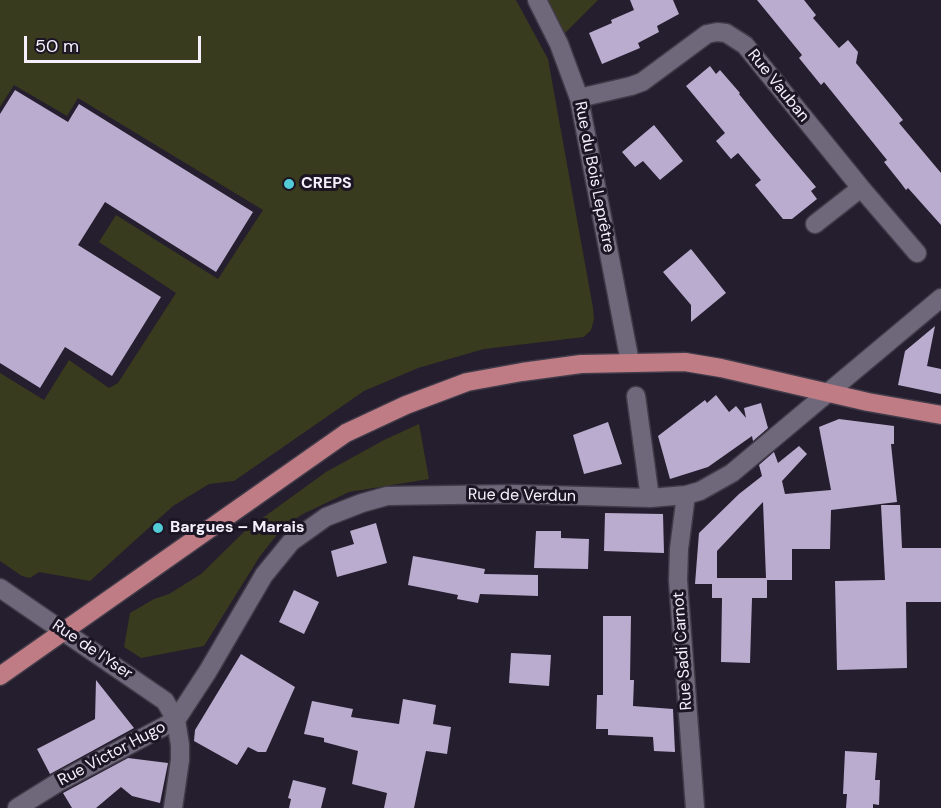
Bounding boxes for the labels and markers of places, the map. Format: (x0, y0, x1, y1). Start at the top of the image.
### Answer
place label: CREPS (301, 174, 352, 194)
marker: CREPS (282, 177, 296, 191)
place label: Bargues – Marais (170, 518, 304, 538)
marker: Bargues – Marais (151, 521, 165, 535)

